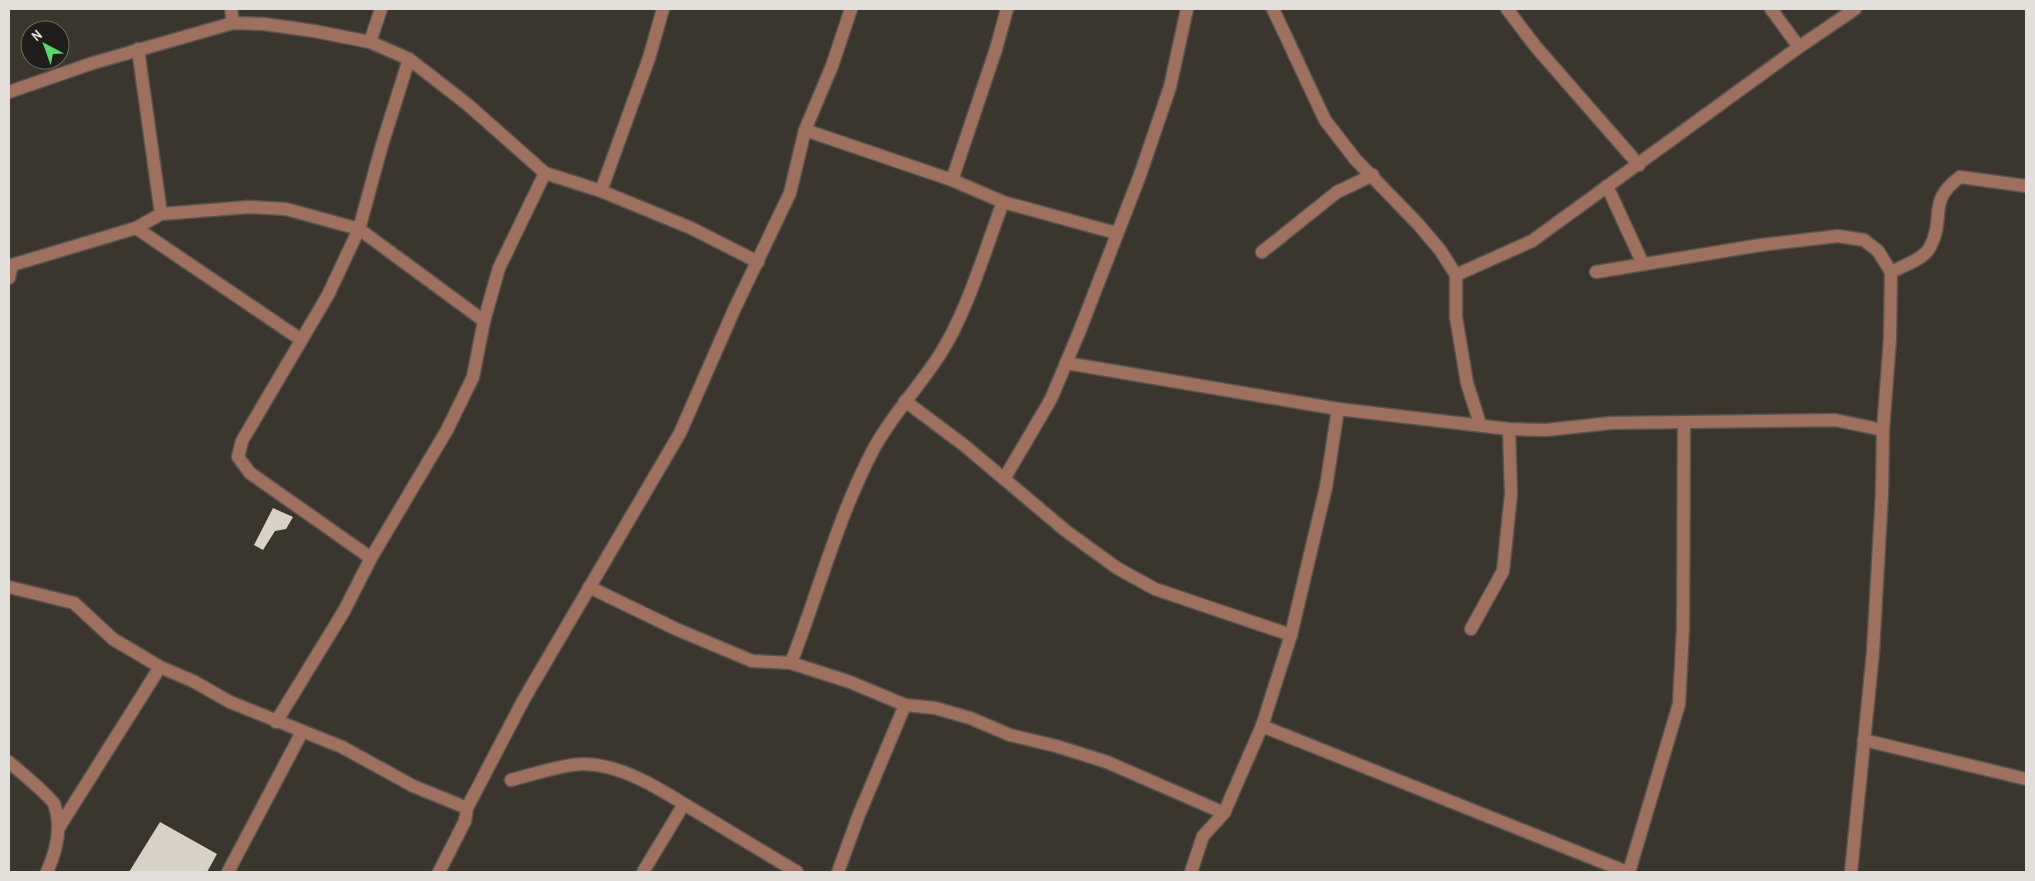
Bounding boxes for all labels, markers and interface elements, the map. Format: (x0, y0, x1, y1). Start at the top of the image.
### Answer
north arrow (20, 20, 70, 70)
text: N (27, 26, 46, 45)

